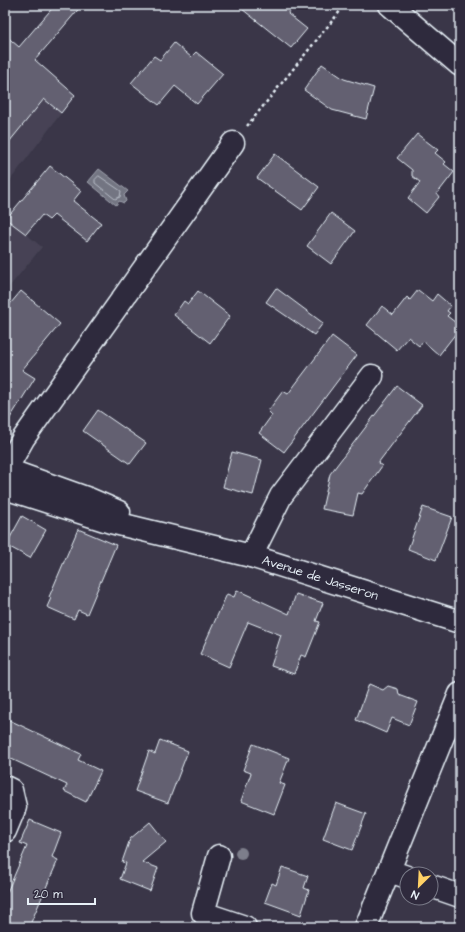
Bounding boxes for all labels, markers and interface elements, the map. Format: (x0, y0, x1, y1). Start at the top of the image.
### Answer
street label: Avenue de Jasseron (260, 551, 381, 605)
north arrow (399, 866, 439, 906)
scale bar (28, 880, 95, 906)
text: 20 m (34, 886, 63, 903)
text: N (409, 886, 421, 903)

